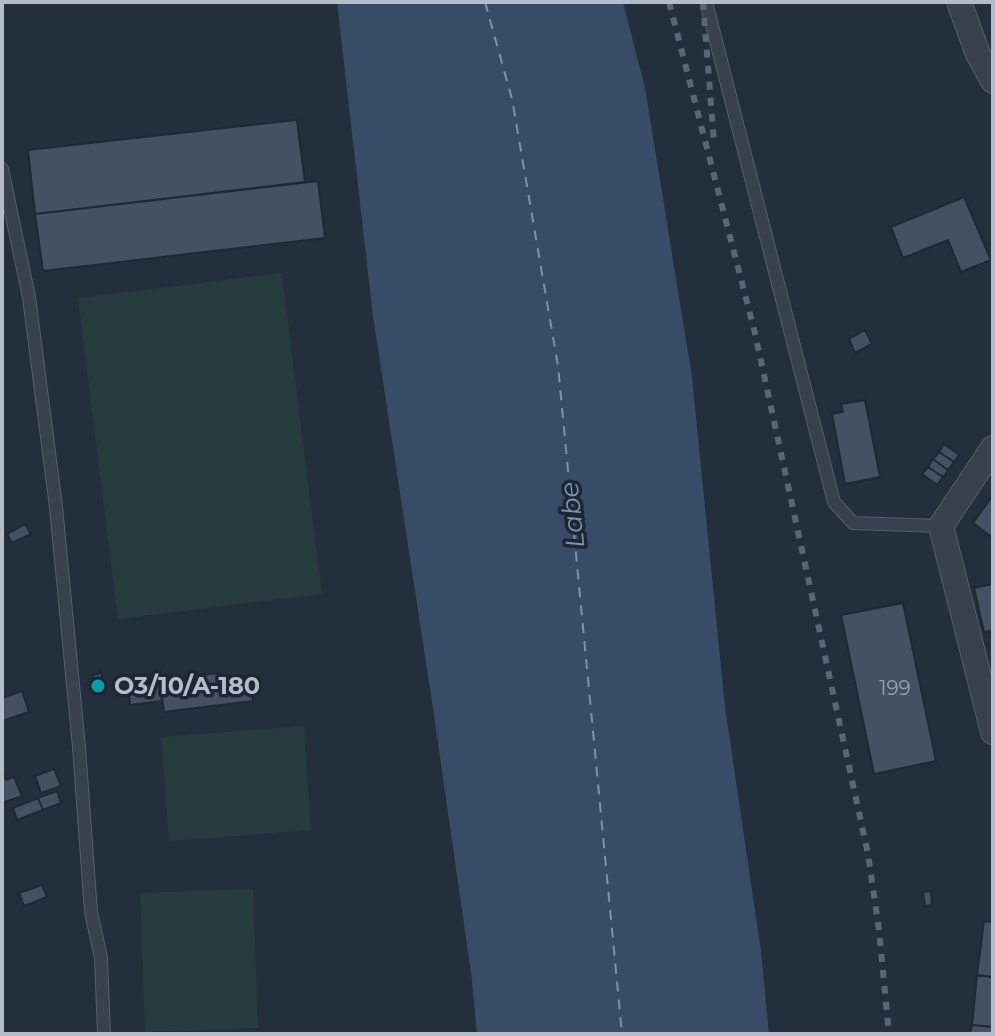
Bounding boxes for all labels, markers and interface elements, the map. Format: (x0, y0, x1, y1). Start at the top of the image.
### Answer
water label: Labe (553, 480, 591, 550)
place label: O3/10/A-180 (114, 671, 260, 700)
house number: 199 (879, 676, 911, 700)
marker: O3/10/A-180 (89, 677, 107, 695)

